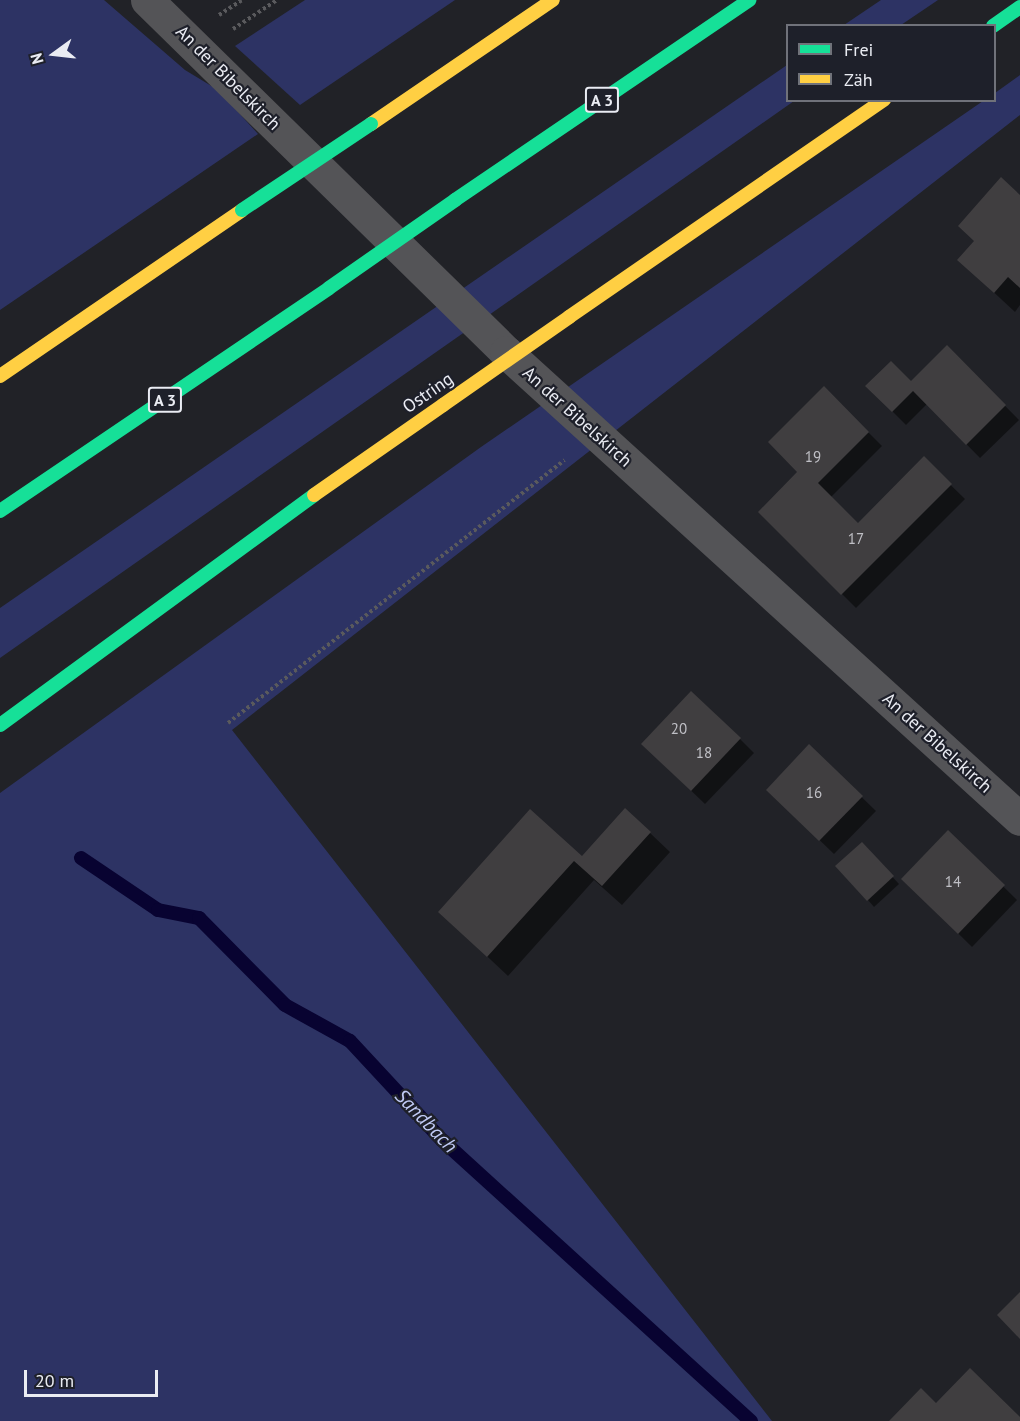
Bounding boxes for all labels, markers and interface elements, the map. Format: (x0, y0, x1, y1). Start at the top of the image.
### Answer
street label: An der Bibelskirch (171, 21, 285, 135)
north arrow (24, 24, 84, 84)
legend (786, 24, 996, 102)
text: Frei (844, 38, 873, 61)
text: N (26, 51, 48, 66)
text: Zäh (844, 68, 873, 91)
road number: A 3 (584, 87, 620, 113)
street label: An der Bibelskirch (518, 362, 636, 472)
street label: Ostring (399, 368, 457, 418)
road number: A 3 (147, 387, 183, 413)
house number: 19 (805, 448, 821, 466)
house number: 17 (848, 530, 864, 548)
street label: An der Bibelskirch (878, 688, 996, 798)
house number: 20 (671, 720, 687, 738)
house number: 18 (696, 744, 712, 762)
house number: 16 (806, 784, 822, 802)
house number: 14 (945, 873, 961, 891)
water label: Sandbach (390, 1084, 462, 1158)
scale bar (27, 1358, 160, 1396)
text: 20 m (35, 1369, 74, 1392)

